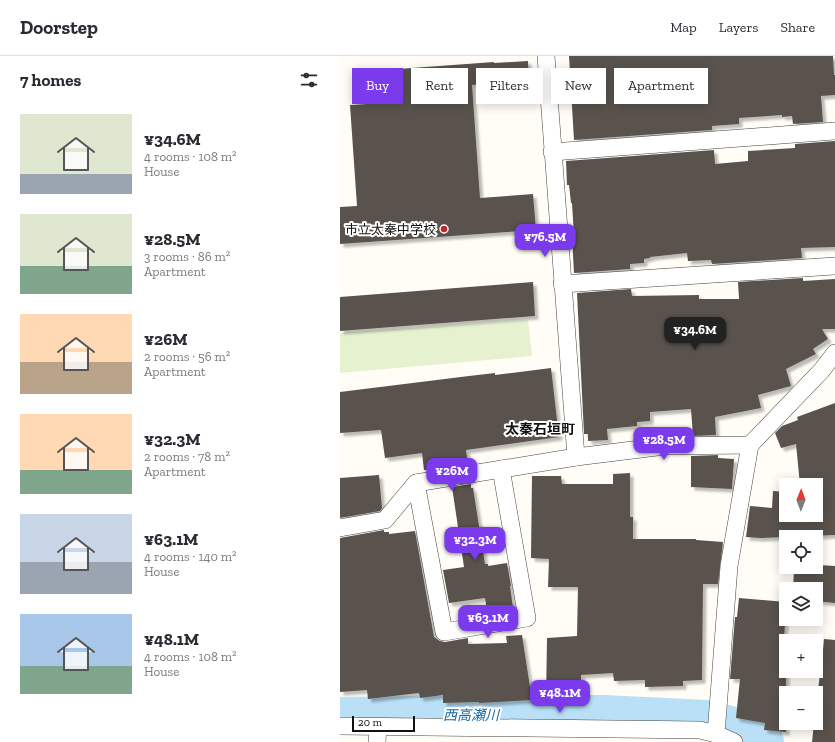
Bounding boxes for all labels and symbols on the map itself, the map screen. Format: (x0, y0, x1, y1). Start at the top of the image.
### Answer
place label: 市立太秦中学校 (345, 222, 436, 237)
marker: 市立太秦中学校 (439, 224, 449, 234)
pin: ¥76.5M (512, 224, 578, 258)
pin: ¥34.6M (662, 317, 728, 351)
district label: 太秦石垣町 (505, 421, 575, 438)
pin: ¥28.5M (631, 427, 697, 461)
pin: ¥26M (428, 458, 476, 492)
north arrow (779, 478, 823, 522)
pin: ¥32.3M (442, 527, 508, 561)
pin: ¥63.1M (455, 605, 521, 639)
pin: ¥48.1M (527, 680, 593, 714)
water label: 西高瀬川 (443, 707, 501, 724)
scale bar (352, 714, 415, 733)

